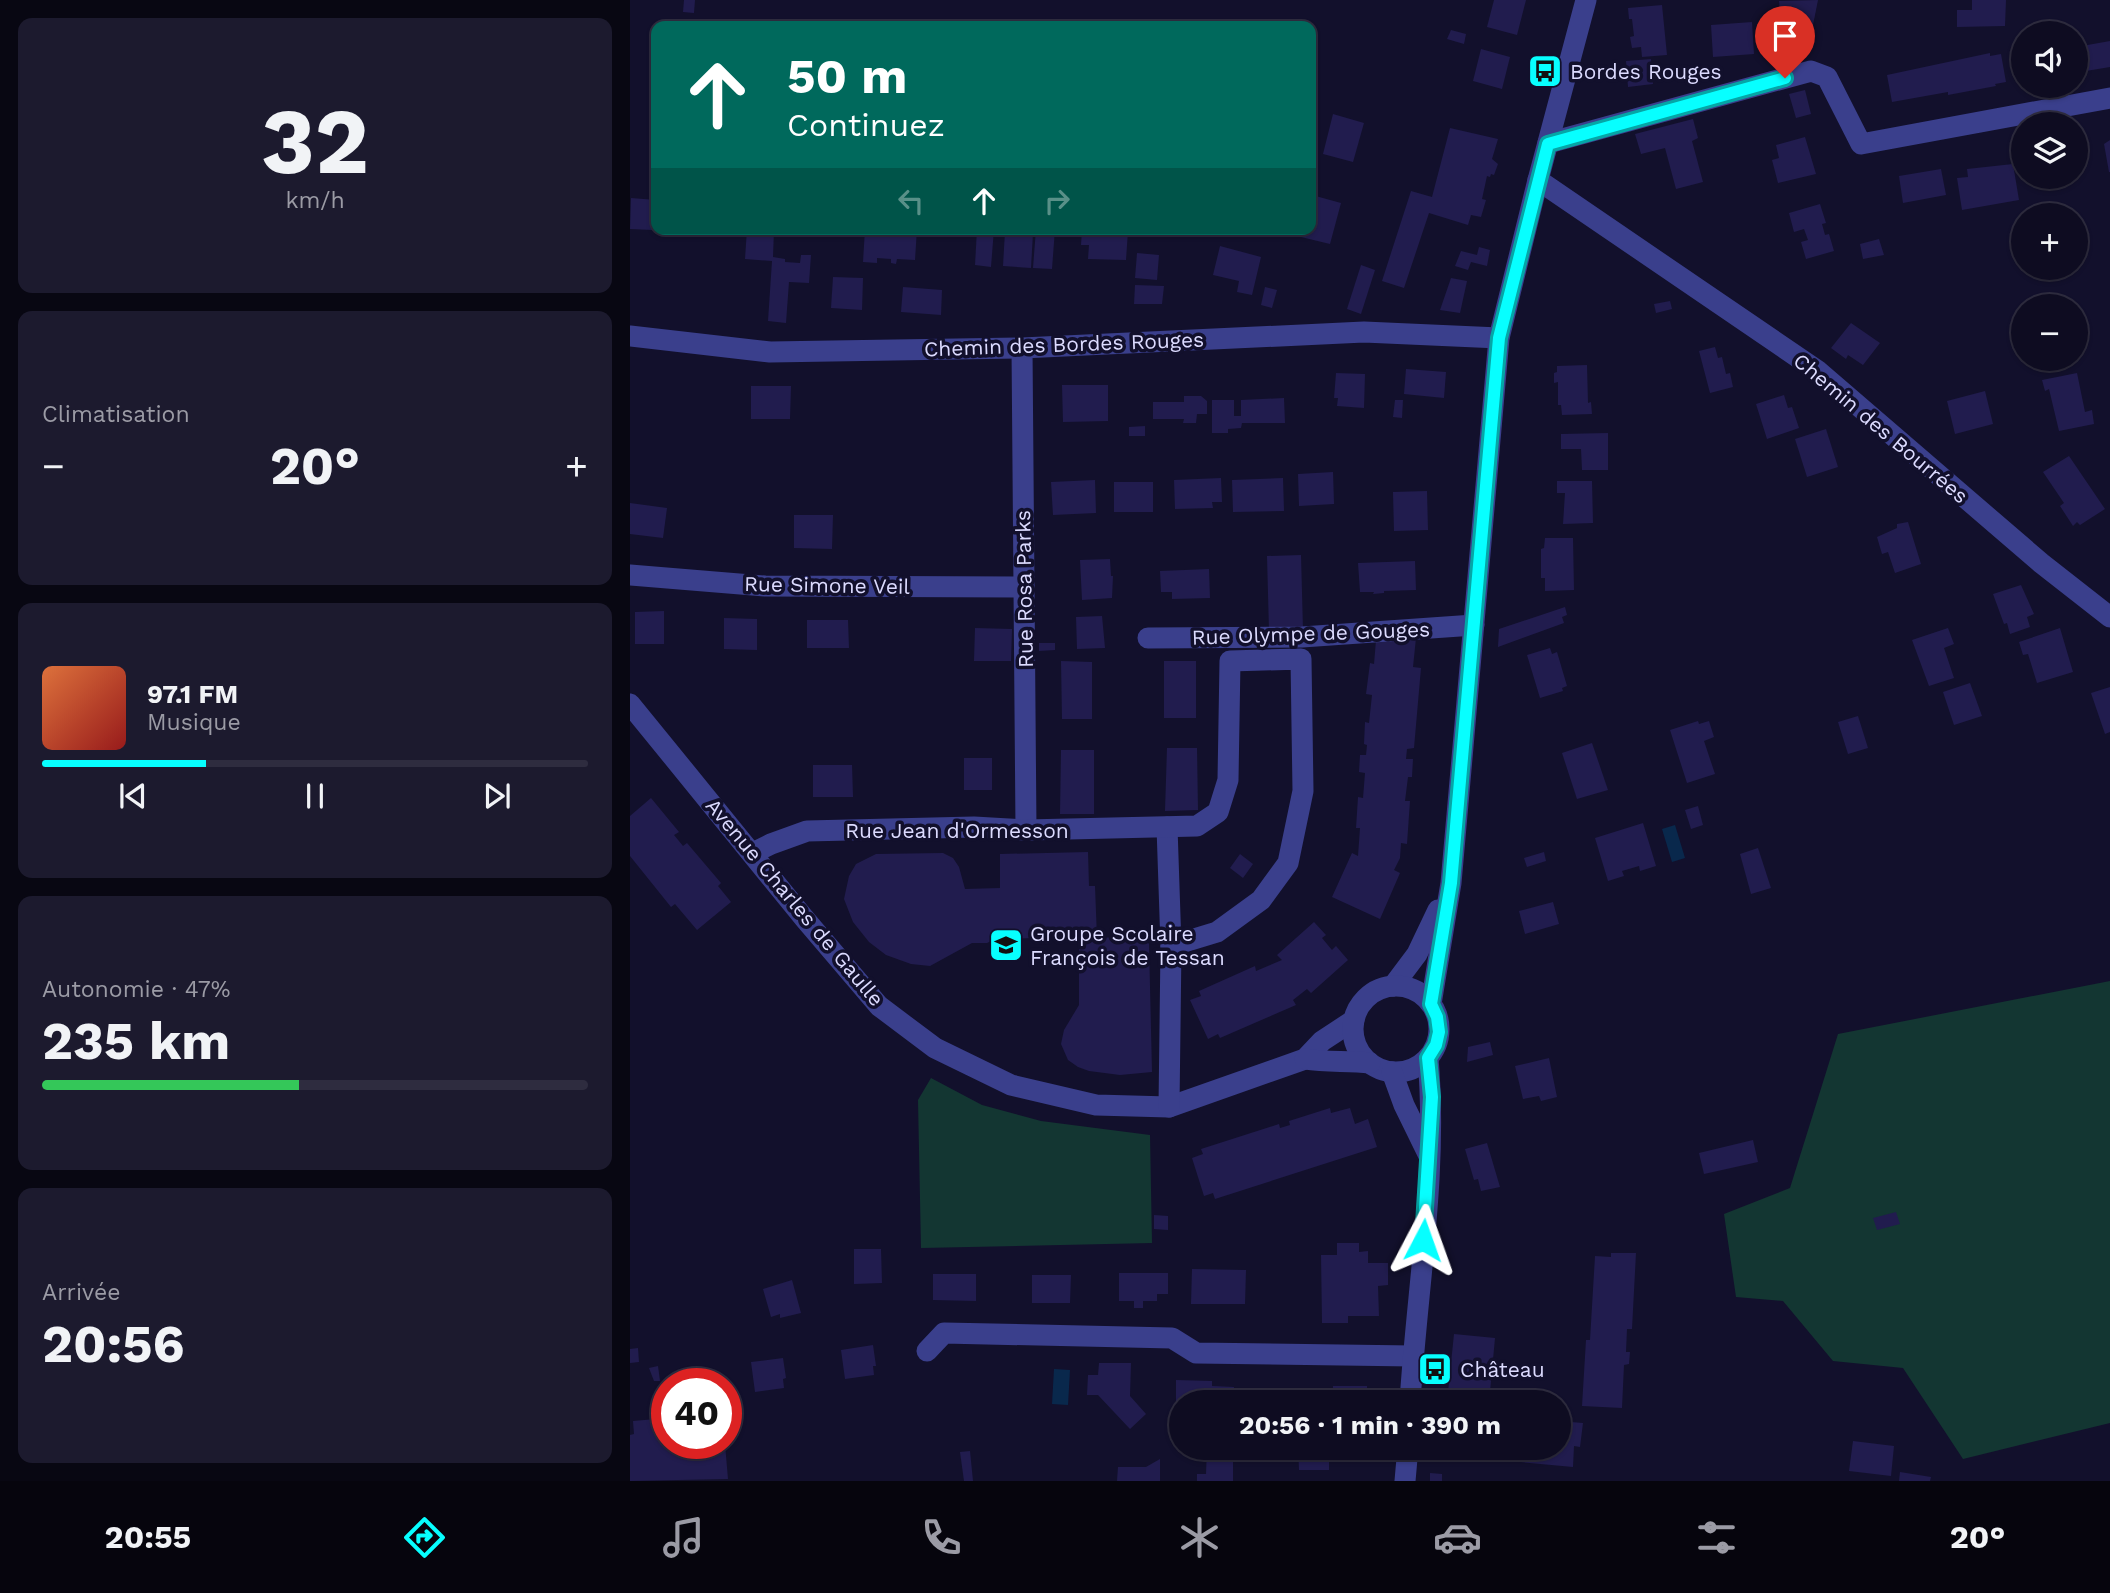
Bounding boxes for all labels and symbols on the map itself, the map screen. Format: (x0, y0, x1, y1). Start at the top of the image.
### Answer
pin (1755, 6, 1815, 78)
bus stop icon: Bordes Rouges (1526, 52, 1564, 90)
place label: Bordes Rouges (1570, 59, 1722, 84)
street label: Chemin des Bordes Rouges (923, 327, 1205, 361)
street label: Chemin des Bourrées (1789, 348, 1973, 508)
street label: Rue Rosa Parks (1010, 510, 1038, 668)
street label: Rue Simone Veil (744, 571, 911, 599)
street label: Rue Olympe de Gouges (1191, 616, 1431, 650)
street label: Avenue Charles de Gaulle (701, 793, 889, 1011)
street label: Rue Jean d'Ormesson (845, 818, 1069, 843)
place label: Groupe Scolaire François de Tessan (1030, 921, 1225, 970)
school or university icon: Groupe Scolaire François de Tessan (987, 926, 1025, 964)
position arrow (1386, 1203, 1460, 1277)
bus stop icon: Château (1416, 1350, 1454, 1388)
place label: Château (1460, 1357, 1545, 1382)
speed limit sign: 40 (651, 1368, 742, 1459)

